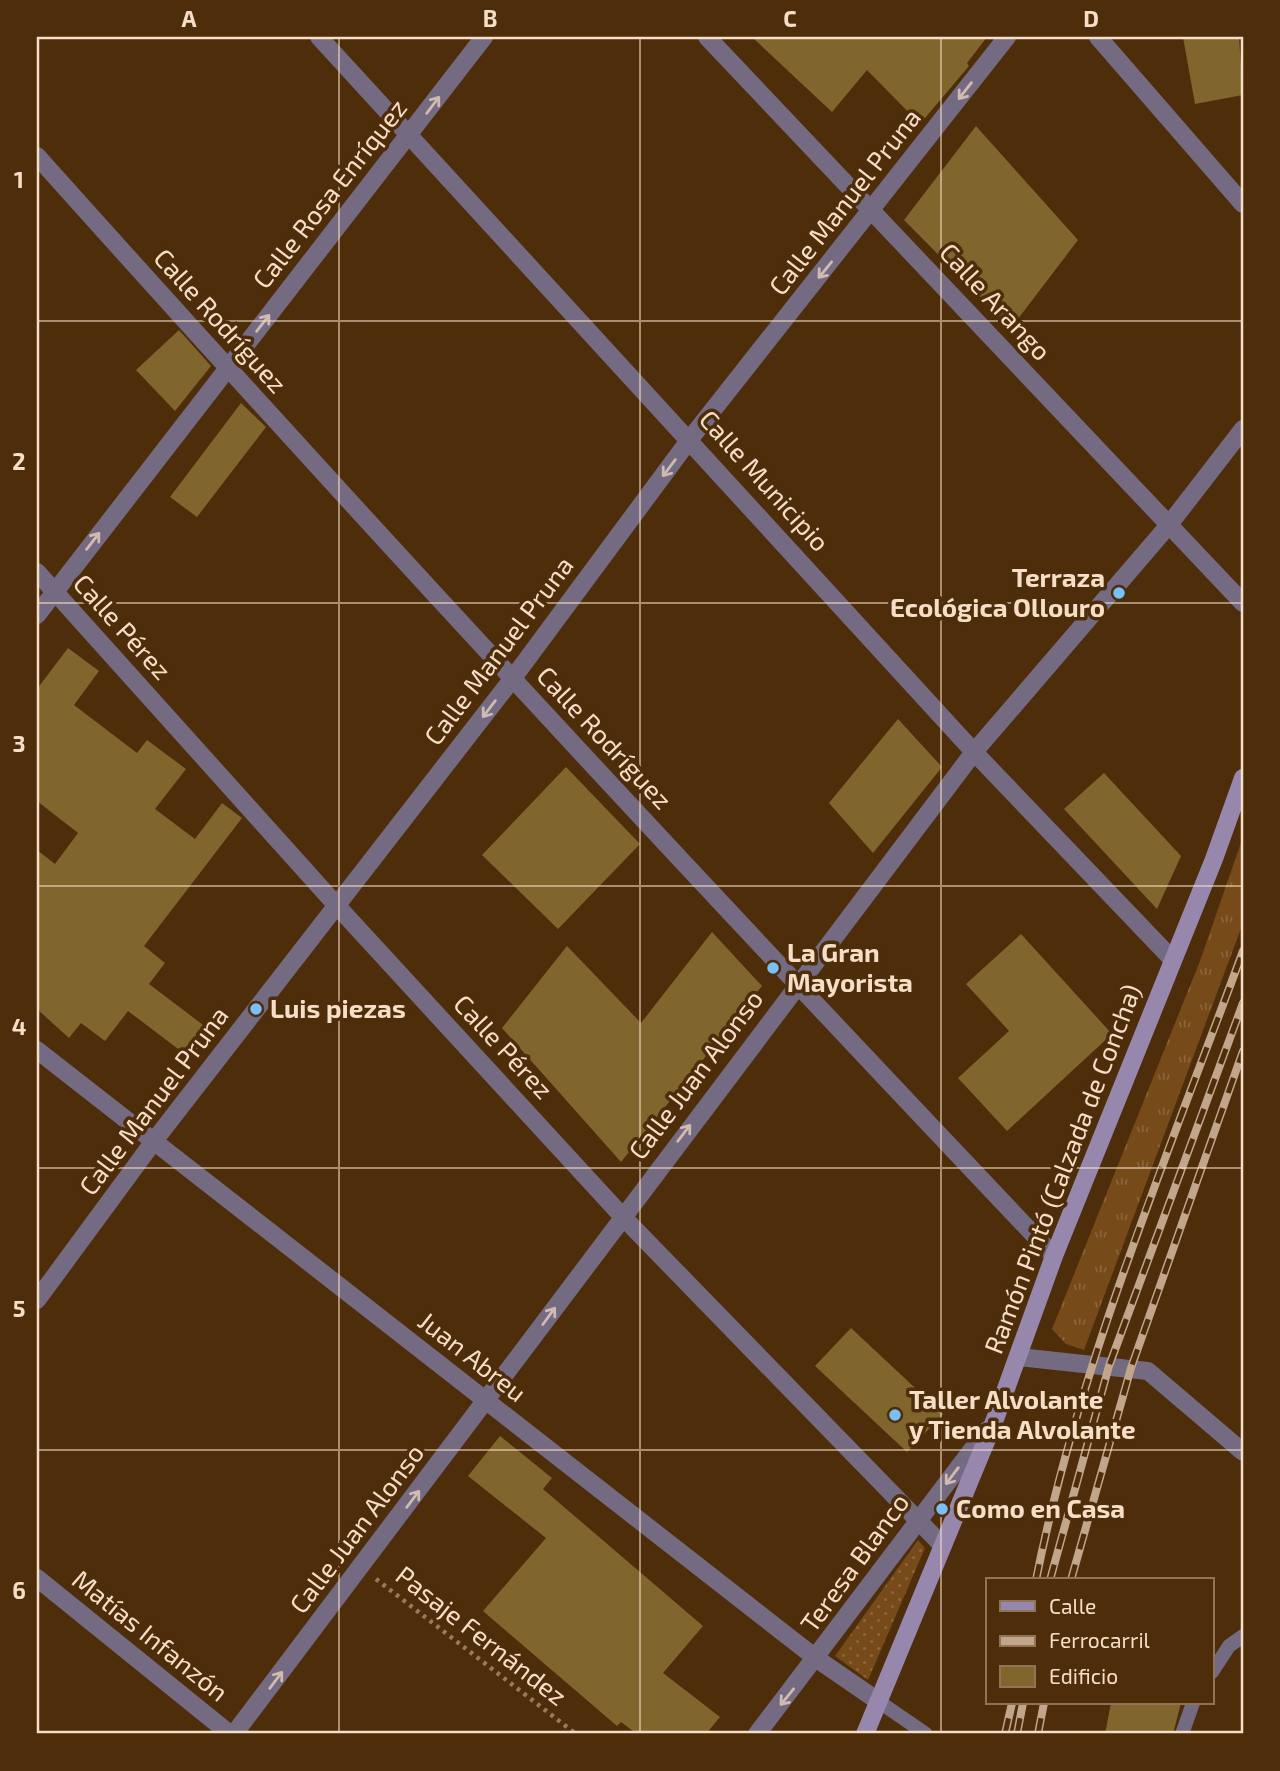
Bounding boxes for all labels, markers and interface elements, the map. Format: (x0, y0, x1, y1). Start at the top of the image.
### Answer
text: A (181, 4, 197, 32)
text: B (483, 4, 497, 32)
text: C (783, 4, 797, 32)
text: D (1083, 4, 1099, 32)
one-way arrow (958, 81, 972, 100)
street label: Calle Rosa Enríquez (245, 92, 412, 294)
one-way arrow (425, 96, 440, 115)
street label: Calle Manuel Pruna (761, 102, 926, 300)
text: 1 (14, 165, 24, 193)
street label: Calle Arango (934, 236, 1058, 366)
street label: Calle Rodríguez (148, 241, 294, 398)
one-way arrow (818, 261, 833, 279)
one-way arrow (255, 314, 270, 332)
street label: Calle Municipio (694, 403, 836, 557)
text: 2 (12, 447, 26, 475)
one-way arrow (662, 458, 676, 477)
one-way arrow (86, 533, 101, 551)
street label: Calle Manuel Pruna (417, 550, 579, 751)
place label: Terraza Ecológica Ollouro (890, 561, 1105, 622)
street label: Calle Pérez (68, 567, 178, 685)
marker: Terraza Ecológica Ollouro (1111, 585, 1127, 601)
street label: Calle Rodríguez (531, 659, 679, 815)
one-way arrow (482, 700, 497, 718)
text: 3 (12, 729, 26, 757)
place label: La Gran Mayorista (787, 936, 913, 998)
marker: La Gran Mayorista (765, 960, 781, 976)
street label: Ramón Pintó (Calzada de Concha) (977, 979, 1147, 1358)
street label: Calle Juan Alonso (621, 983, 768, 1165)
street label: Calle Pérez (448, 988, 560, 1104)
place label: Luis piezas (270, 992, 406, 1023)
street label: Calle Manuel Pruna (72, 1000, 234, 1201)
marker: Luis piezas (248, 1001, 264, 1017)
text: 4 (12, 1012, 26, 1040)
one-way arrow (677, 1125, 692, 1143)
text: 5 (13, 1294, 25, 1322)
street label: Juan Abreu (413, 1304, 533, 1407)
one-way arrow (542, 1307, 556, 1326)
place label: Taller Alvolante y Tienda Alvolante (909, 1383, 1136, 1445)
marker: Taller Alvolante y Tienda Alvolante (887, 1407, 903, 1423)
street label: Calle Juan Alonso (282, 1437, 429, 1619)
one-way arrow (945, 1466, 960, 1485)
street label: Teresa Blanco (793, 1487, 915, 1638)
one-way arrow (406, 1490, 421, 1508)
place label: Como en Casa (956, 1492, 1125, 1523)
marker: Como en Casa (934, 1501, 950, 1517)
street label: Pasaje Fernández (390, 1559, 573, 1711)
street label: Matías Infanzón (67, 1563, 235, 1707)
text: 6 (12, 1576, 26, 1604)
legend (986, 1578, 1214, 1704)
text: Calle (1049, 1593, 1096, 1618)
text: Ferrocarril (1049, 1627, 1151, 1652)
text: Edificio (1049, 1663, 1118, 1688)
one-way arrow (268, 1671, 283, 1690)
one-way arrow (779, 1688, 794, 1706)

